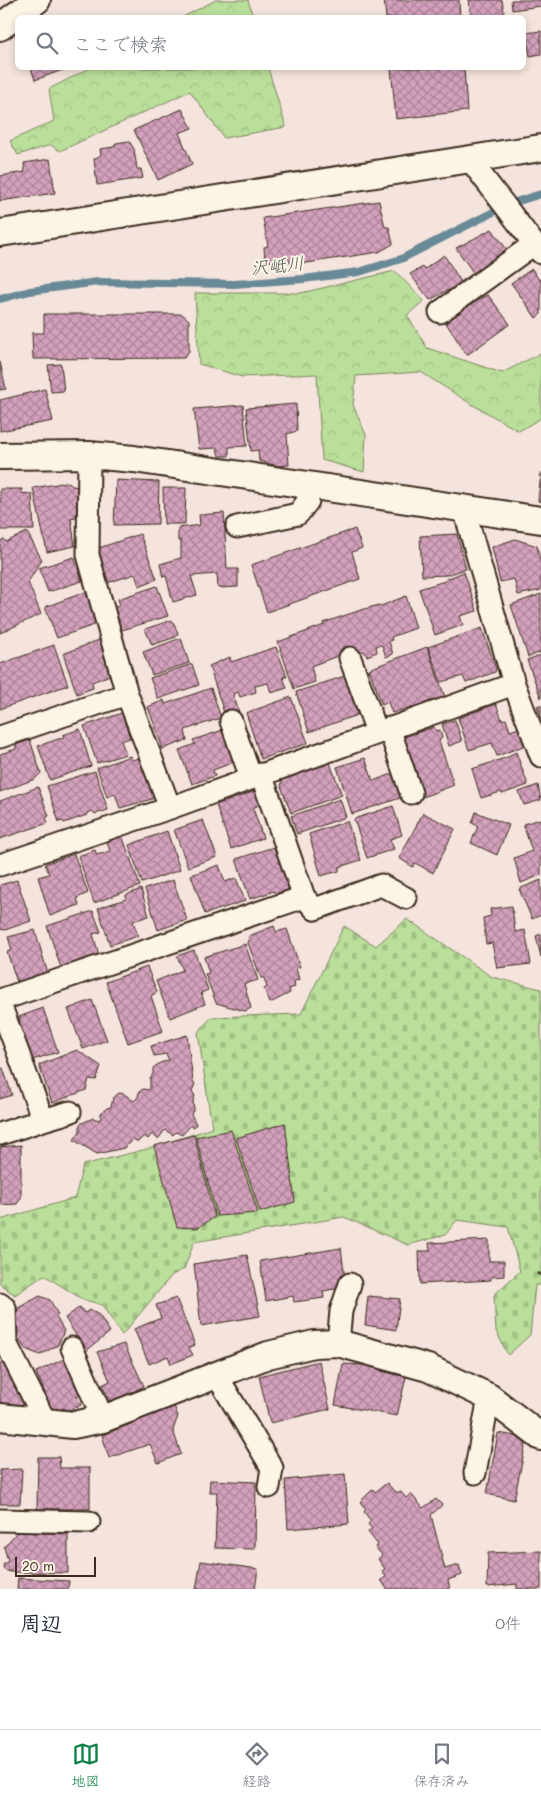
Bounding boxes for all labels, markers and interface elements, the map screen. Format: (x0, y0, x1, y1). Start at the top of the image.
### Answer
search box (15, 15, 526, 70)
icon: search (33, 29, 61, 57)
text: ここで検索 (73, 31, 168, 56)
water label: 沢岻川 (249, 250, 305, 280)
scale bar (15, 1554, 96, 1577)
text: 20 m (22, 1556, 54, 1575)
text: 周辺 (20, 1609, 62, 1636)
text: 0件 (495, 1612, 521, 1633)
tab: 地図 (72, 1740, 100, 1790)
tab: 経路 (243, 1740, 271, 1790)
tab: 保存済み (414, 1740, 470, 1790)

